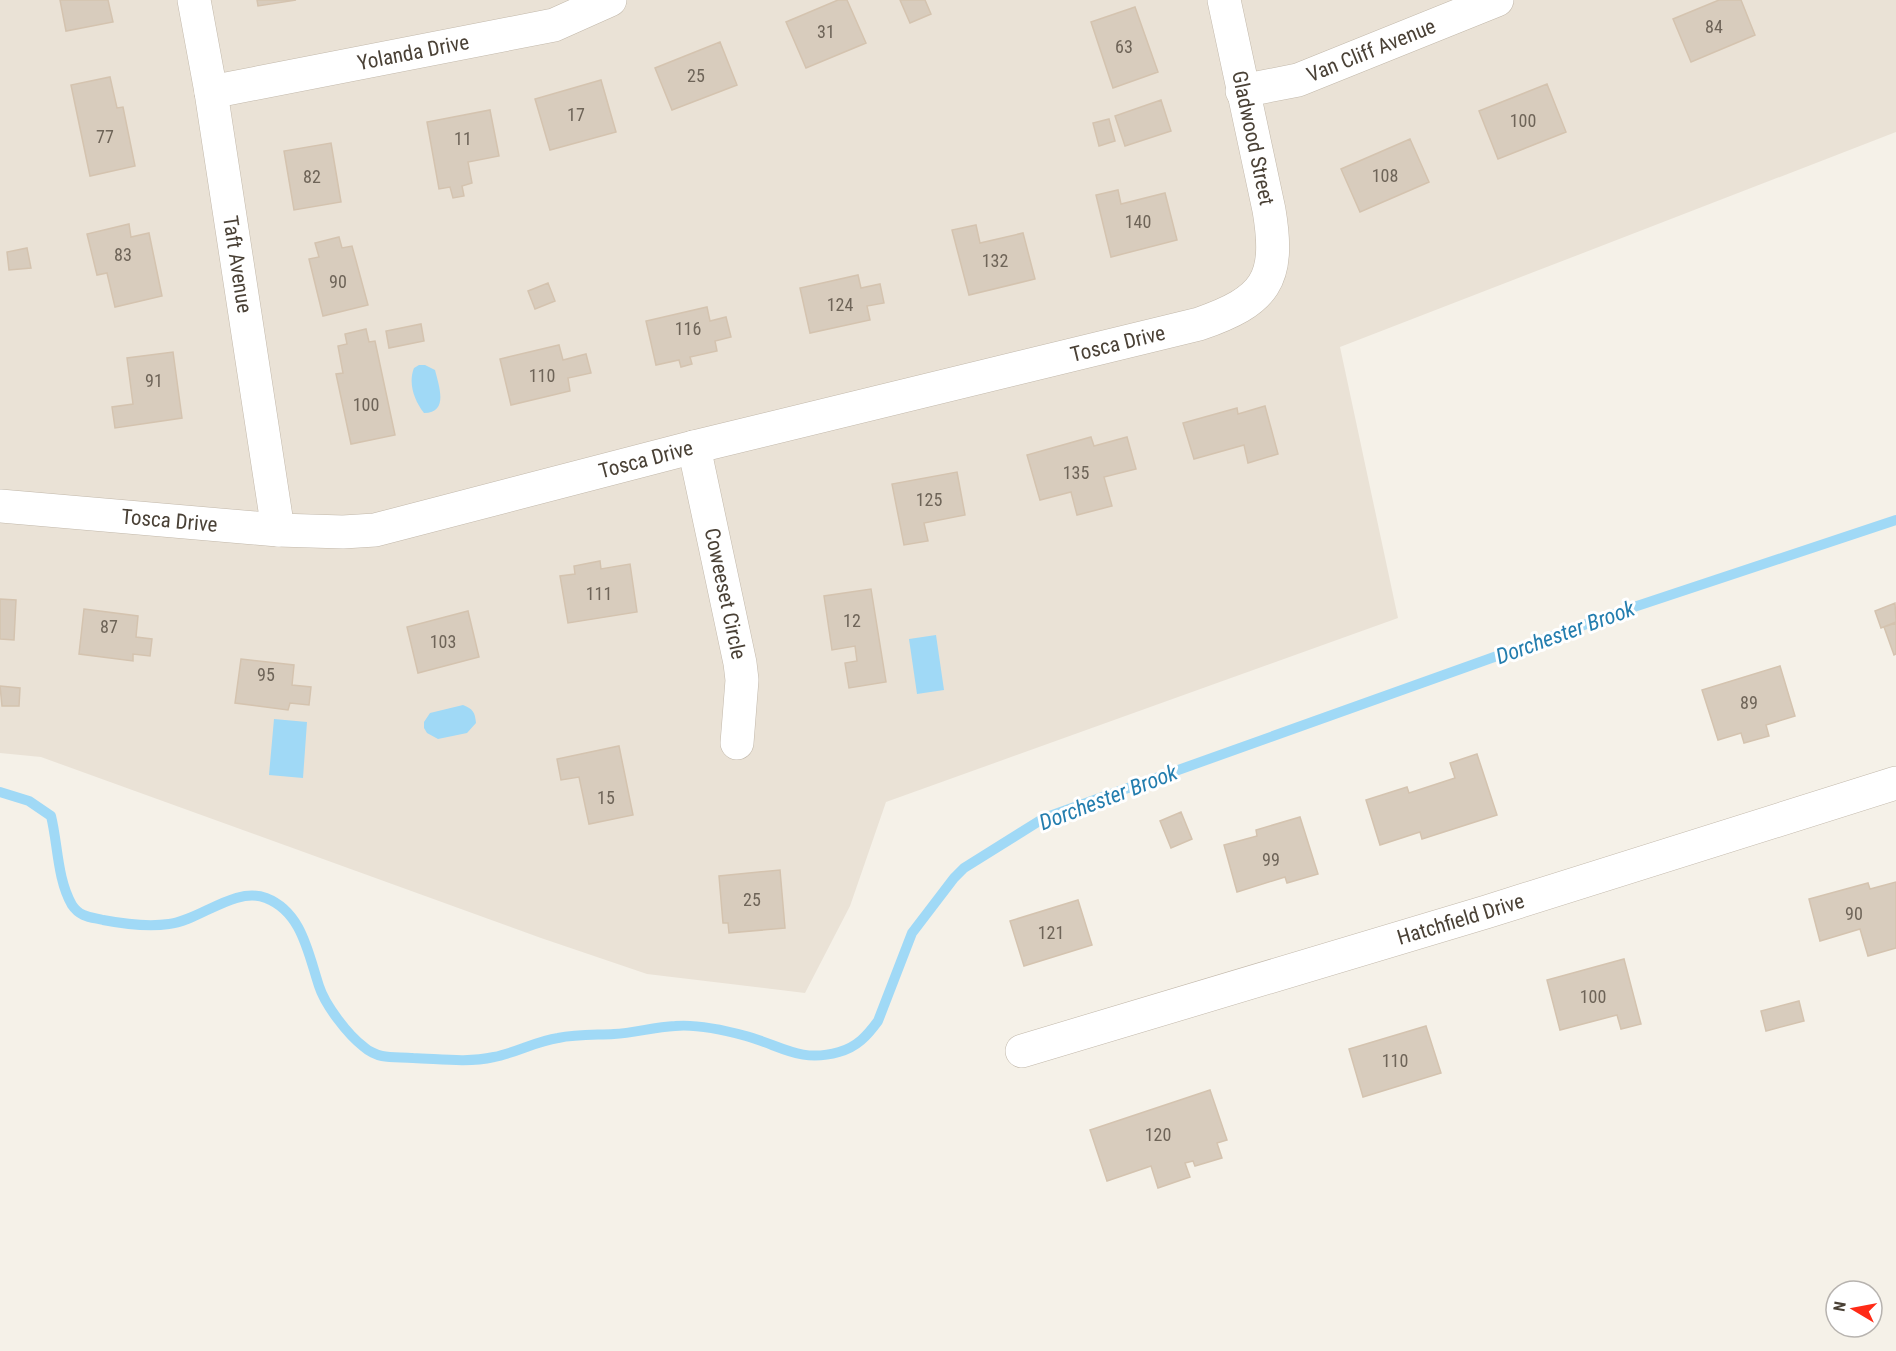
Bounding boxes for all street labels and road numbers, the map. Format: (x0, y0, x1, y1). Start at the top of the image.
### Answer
street label: Van Cliff Avenue (1303, 14, 1439, 87)
street label: Yolanda Drive (355, 30, 471, 75)
street label: Gladwood Street (1227, 69, 1279, 207)
street label: Taft Avenue (218, 214, 257, 315)
street label: Tosca Drive (1068, 321, 1168, 367)
street label: Tosca Drive (596, 436, 696, 483)
street label: Tosca Drive (120, 505, 219, 537)
street label: Coweeset Circle (700, 526, 751, 662)
street label: Hatchfield Drive (1394, 889, 1527, 950)

